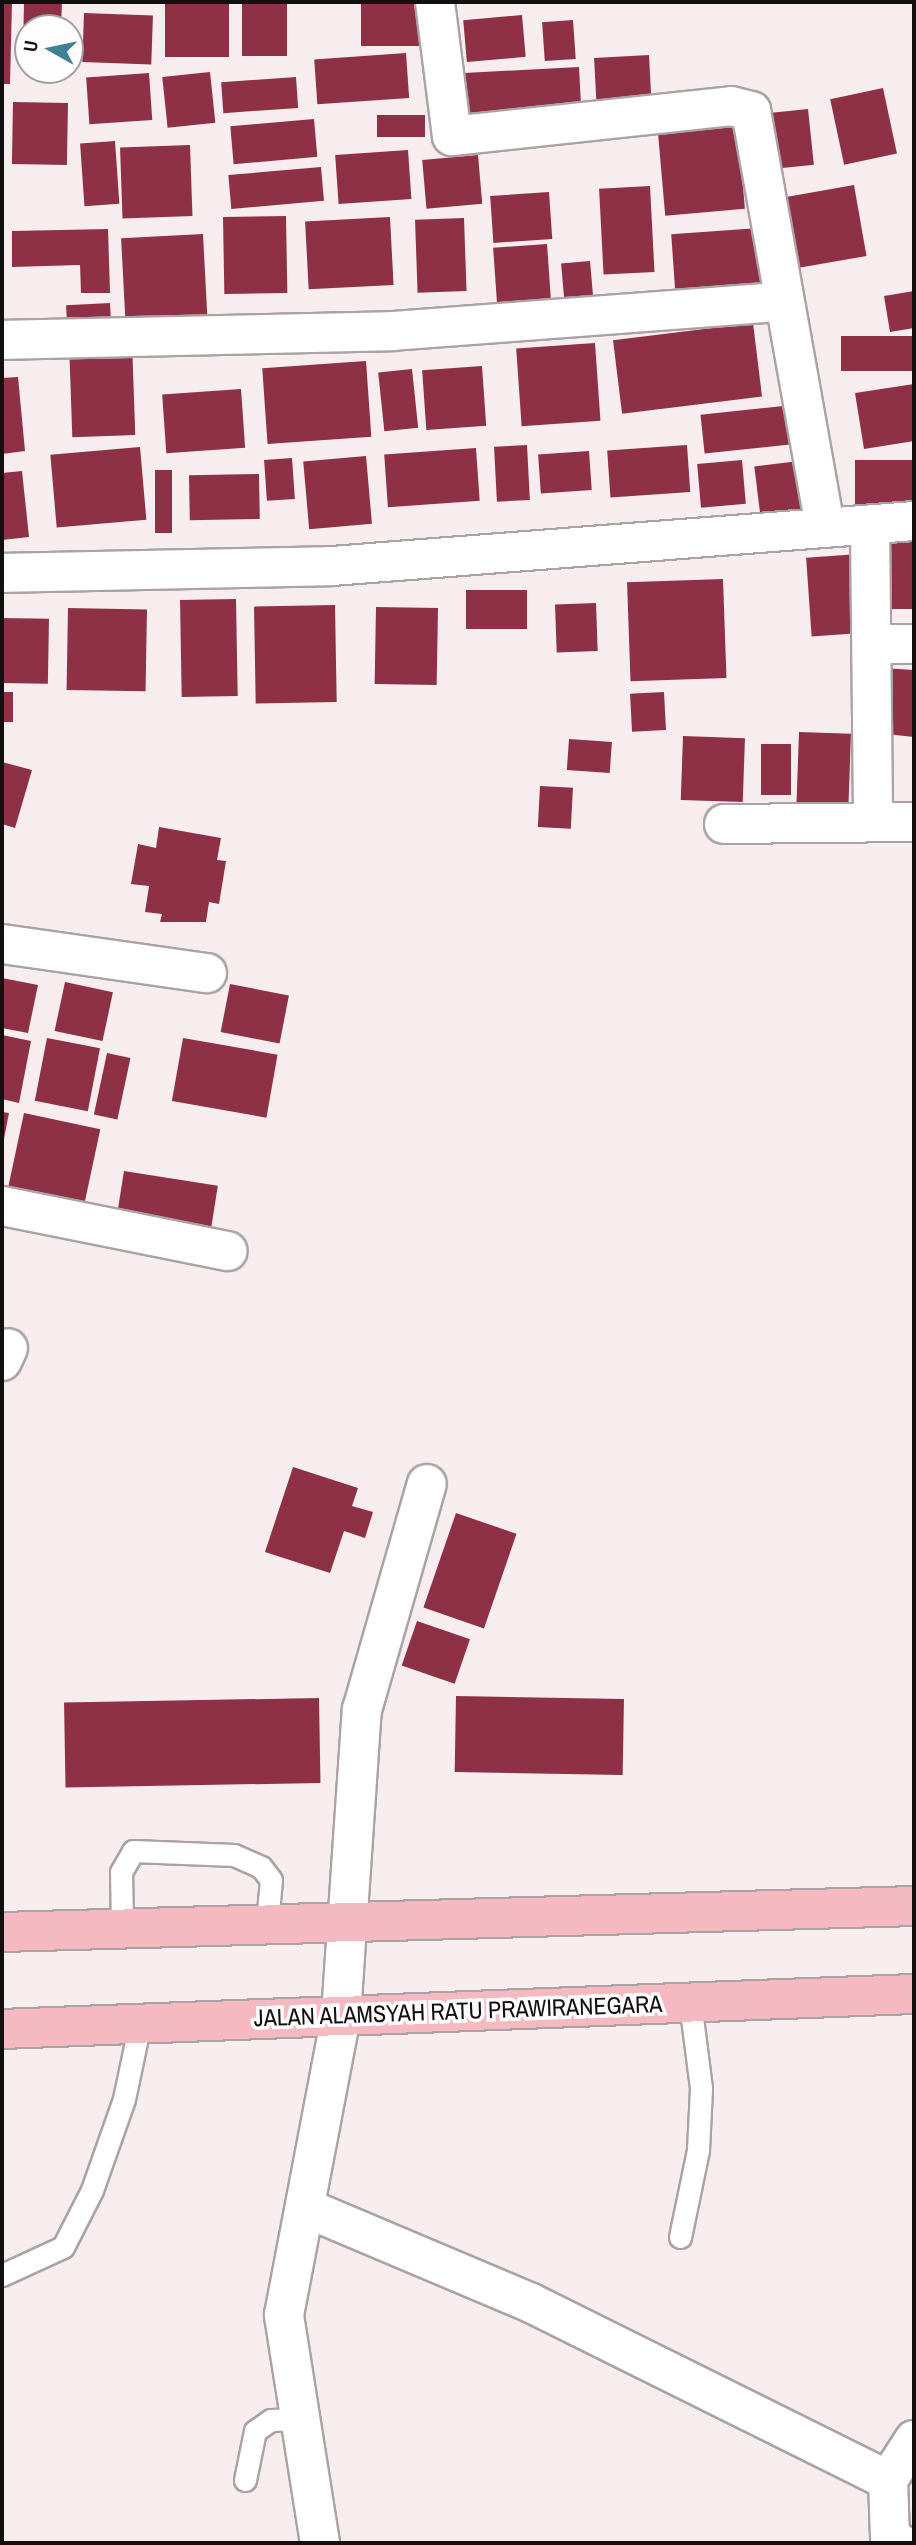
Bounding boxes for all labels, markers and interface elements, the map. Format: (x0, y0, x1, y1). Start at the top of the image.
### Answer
north arrow (14, 14, 84, 84)
text: U (17, 38, 44, 54)
street label: JALAN ALAMSYAH RATU PRAWIRANEGARA (253, 1989, 663, 2033)

